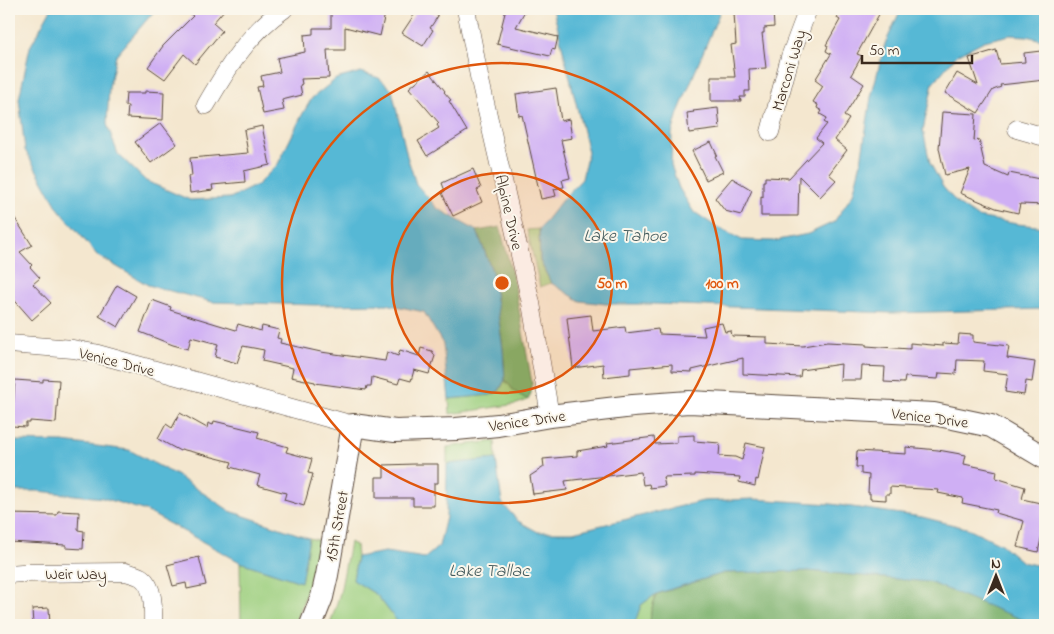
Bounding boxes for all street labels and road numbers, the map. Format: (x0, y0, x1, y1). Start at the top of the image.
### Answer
street label: Marconi Way (766, 27, 814, 114)
street label: Alpine Drive (488, 172, 529, 253)
street label: Venice Drive (75, 342, 158, 384)
street label: Venice Drive (889, 402, 970, 436)
street label: Venice Drive (486, 405, 568, 439)
street label: 15th Street (320, 488, 356, 564)
street label: Weir Way (45, 563, 107, 587)

